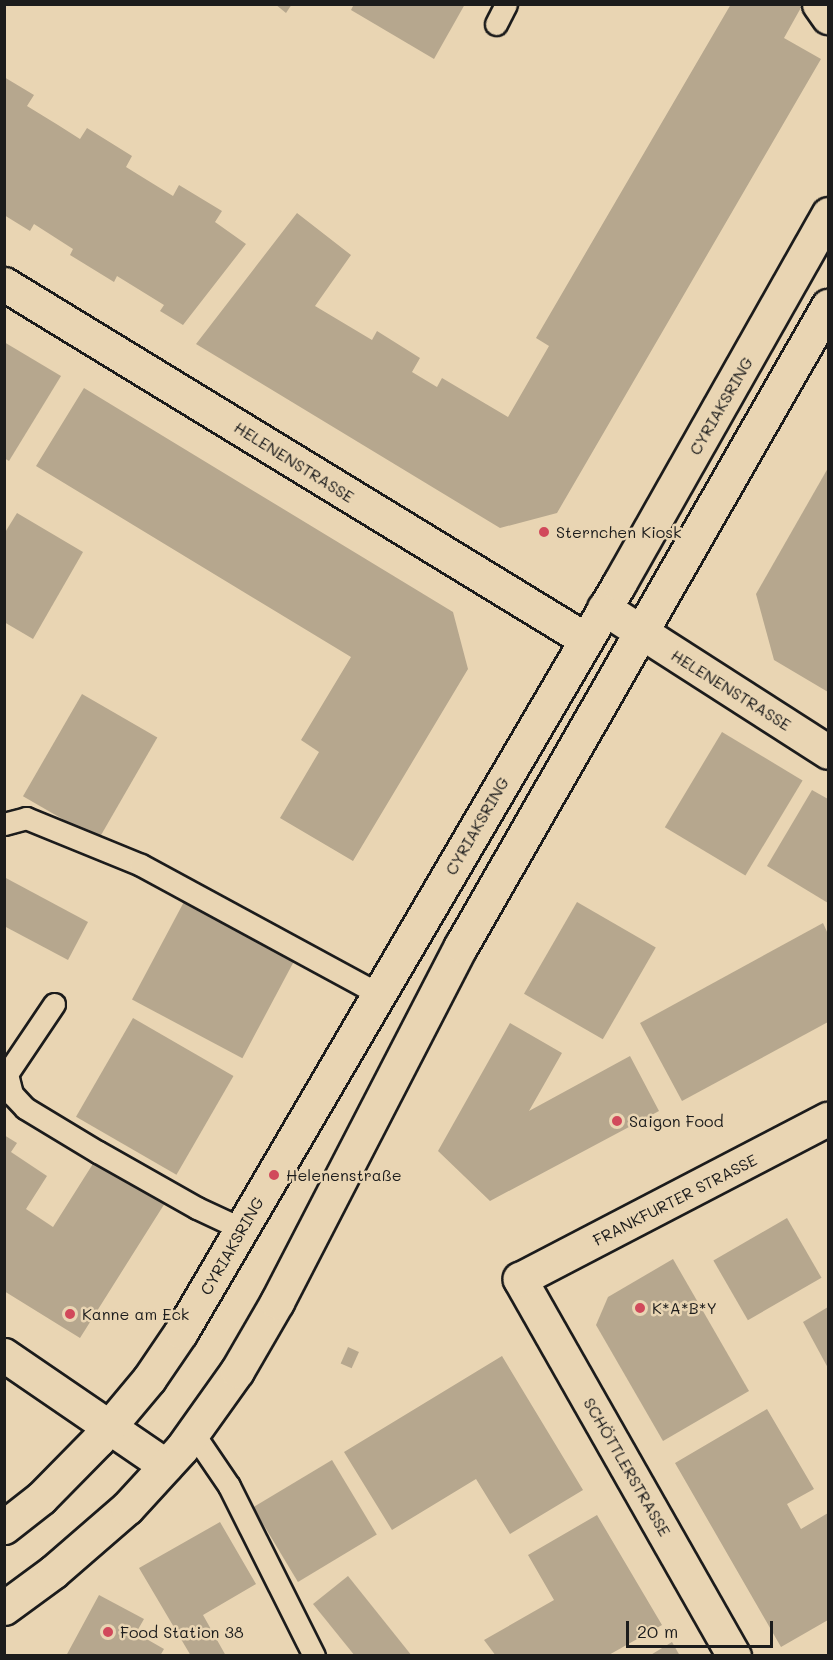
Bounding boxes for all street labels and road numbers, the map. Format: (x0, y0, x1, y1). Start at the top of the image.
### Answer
street label: CYRIAKSRING (685, 354, 757, 458)
street label: HELENENSTRASSE (231, 417, 357, 507)
street label: HELENENSTRASSE (668, 645, 794, 735)
street label: CYRIAKSRING (441, 774, 513, 878)
street label: FRANKFURTER STRASSE (590, 1150, 760, 1250)
street label: CYRIAKSRING (196, 1194, 268, 1298)
street label: SCHÖTTLERSTRASSE (580, 1394, 674, 1540)

